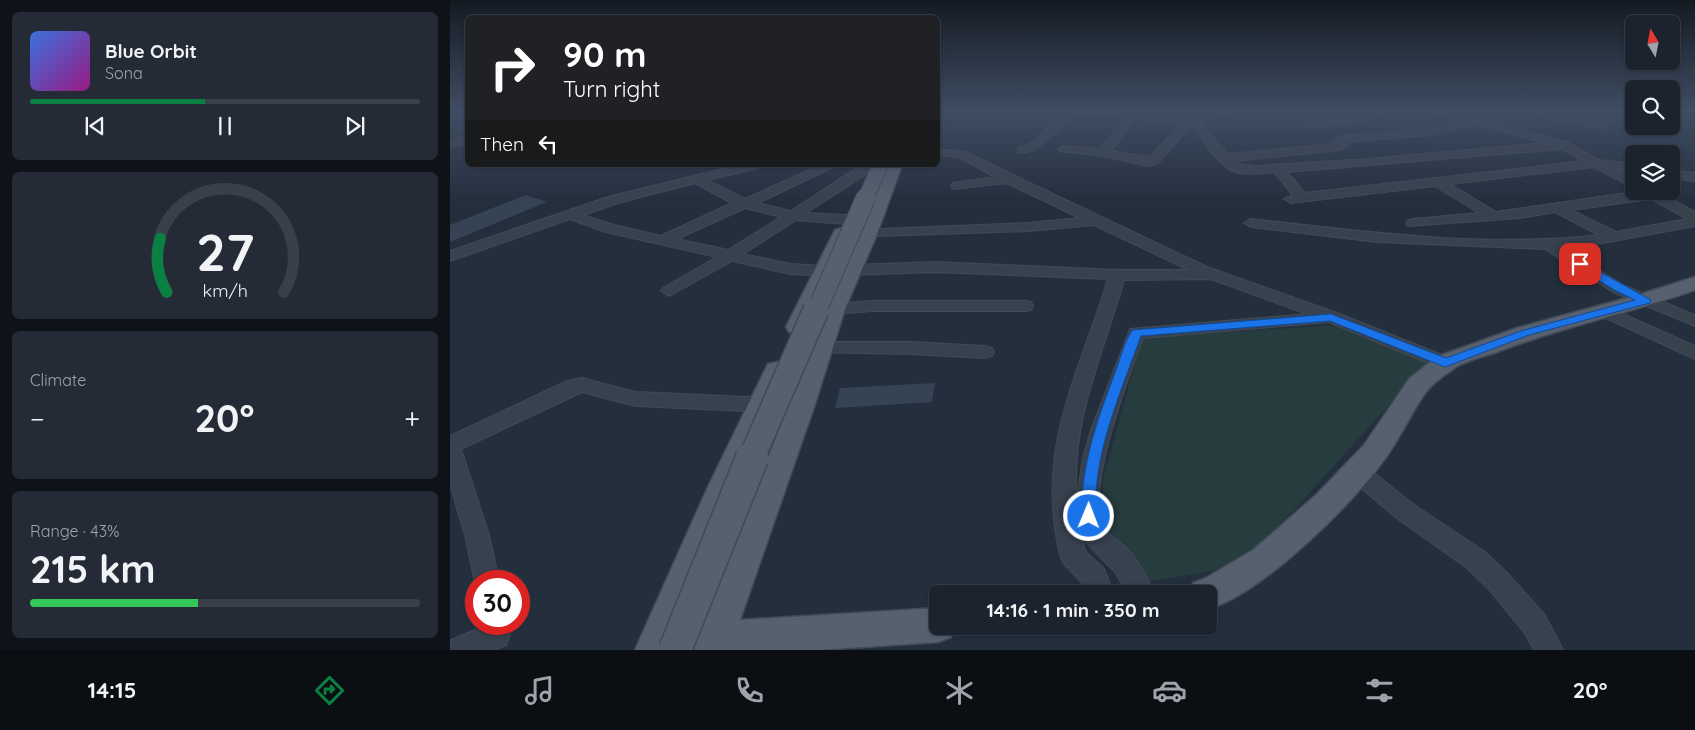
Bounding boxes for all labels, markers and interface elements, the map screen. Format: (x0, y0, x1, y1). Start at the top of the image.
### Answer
north arrow (1625, 15, 1680, 70)
map controls (1625, 15, 1680, 200)
text: 90 m (563, 32, 646, 76)
icon: right (480, 35, 545, 100)
text: Blue Orbit (105, 39, 197, 63)
text: Sona (105, 63, 143, 83)
text: Turn right (563, 75, 660, 103)
button: search (1625, 80, 1680, 135)
icon: previous (81, 112, 109, 140)
icon: pause (211, 112, 239, 140)
icon: next (341, 112, 369, 140)
icon: left (534, 130, 562, 158)
text: Then (480, 132, 524, 156)
button: layers (1625, 145, 1680, 200)
text: 27 (196, 219, 254, 284)
pin (1559, 243, 1601, 285)
icon: arrive (1566, 250, 1594, 278)
text: km/h (202, 279, 248, 301)
text: Climate (30, 370, 86, 390)
text: 20° (194, 394, 254, 442)
text: − (30, 401, 45, 436)
text: + (404, 401, 420, 436)
position arrow (1062, 489, 1114, 541)
text: Range · 43% (30, 521, 120, 541)
text: 215 km (30, 545, 156, 593)
speed limit sign: 30 (465, 570, 530, 635)
text: 14:16 · 1 min · 350 m (986, 598, 1160, 622)
icon: directions (312, 673, 347, 708)
icon: music (522, 673, 557, 708)
icon: phone (732, 673, 767, 708)
icon: climate (942, 673, 977, 708)
icon: car (1152, 673, 1187, 708)
icon: filters (1362, 673, 1397, 708)
text: 14:15 (88, 676, 136, 704)
text: 20° (1573, 676, 1607, 704)

